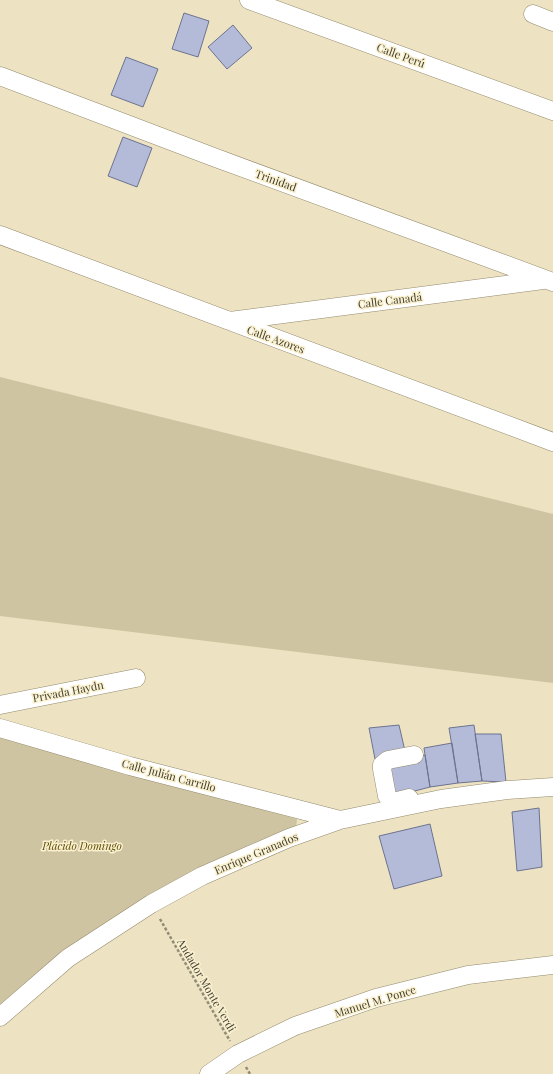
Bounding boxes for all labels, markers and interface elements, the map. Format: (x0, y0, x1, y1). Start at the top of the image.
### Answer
street label: Calle Perú (375, 39, 428, 71)
street label: Trinidad (253, 166, 299, 195)
street label: Calle Canadá (357, 289, 423, 311)
street label: Calle Azores (245, 322, 307, 356)
street label: Privada Haydn (31, 677, 105, 705)
street label: Calle Julián Carrillo (120, 755, 218, 795)
street label: Enrique Granados (212, 829, 300, 877)
park label: Plácido Domingo (41, 838, 122, 853)
street label: Andador Monte Verdi (174, 935, 240, 1034)
street label: Manuel M. Ponce (332, 981, 418, 1020)

